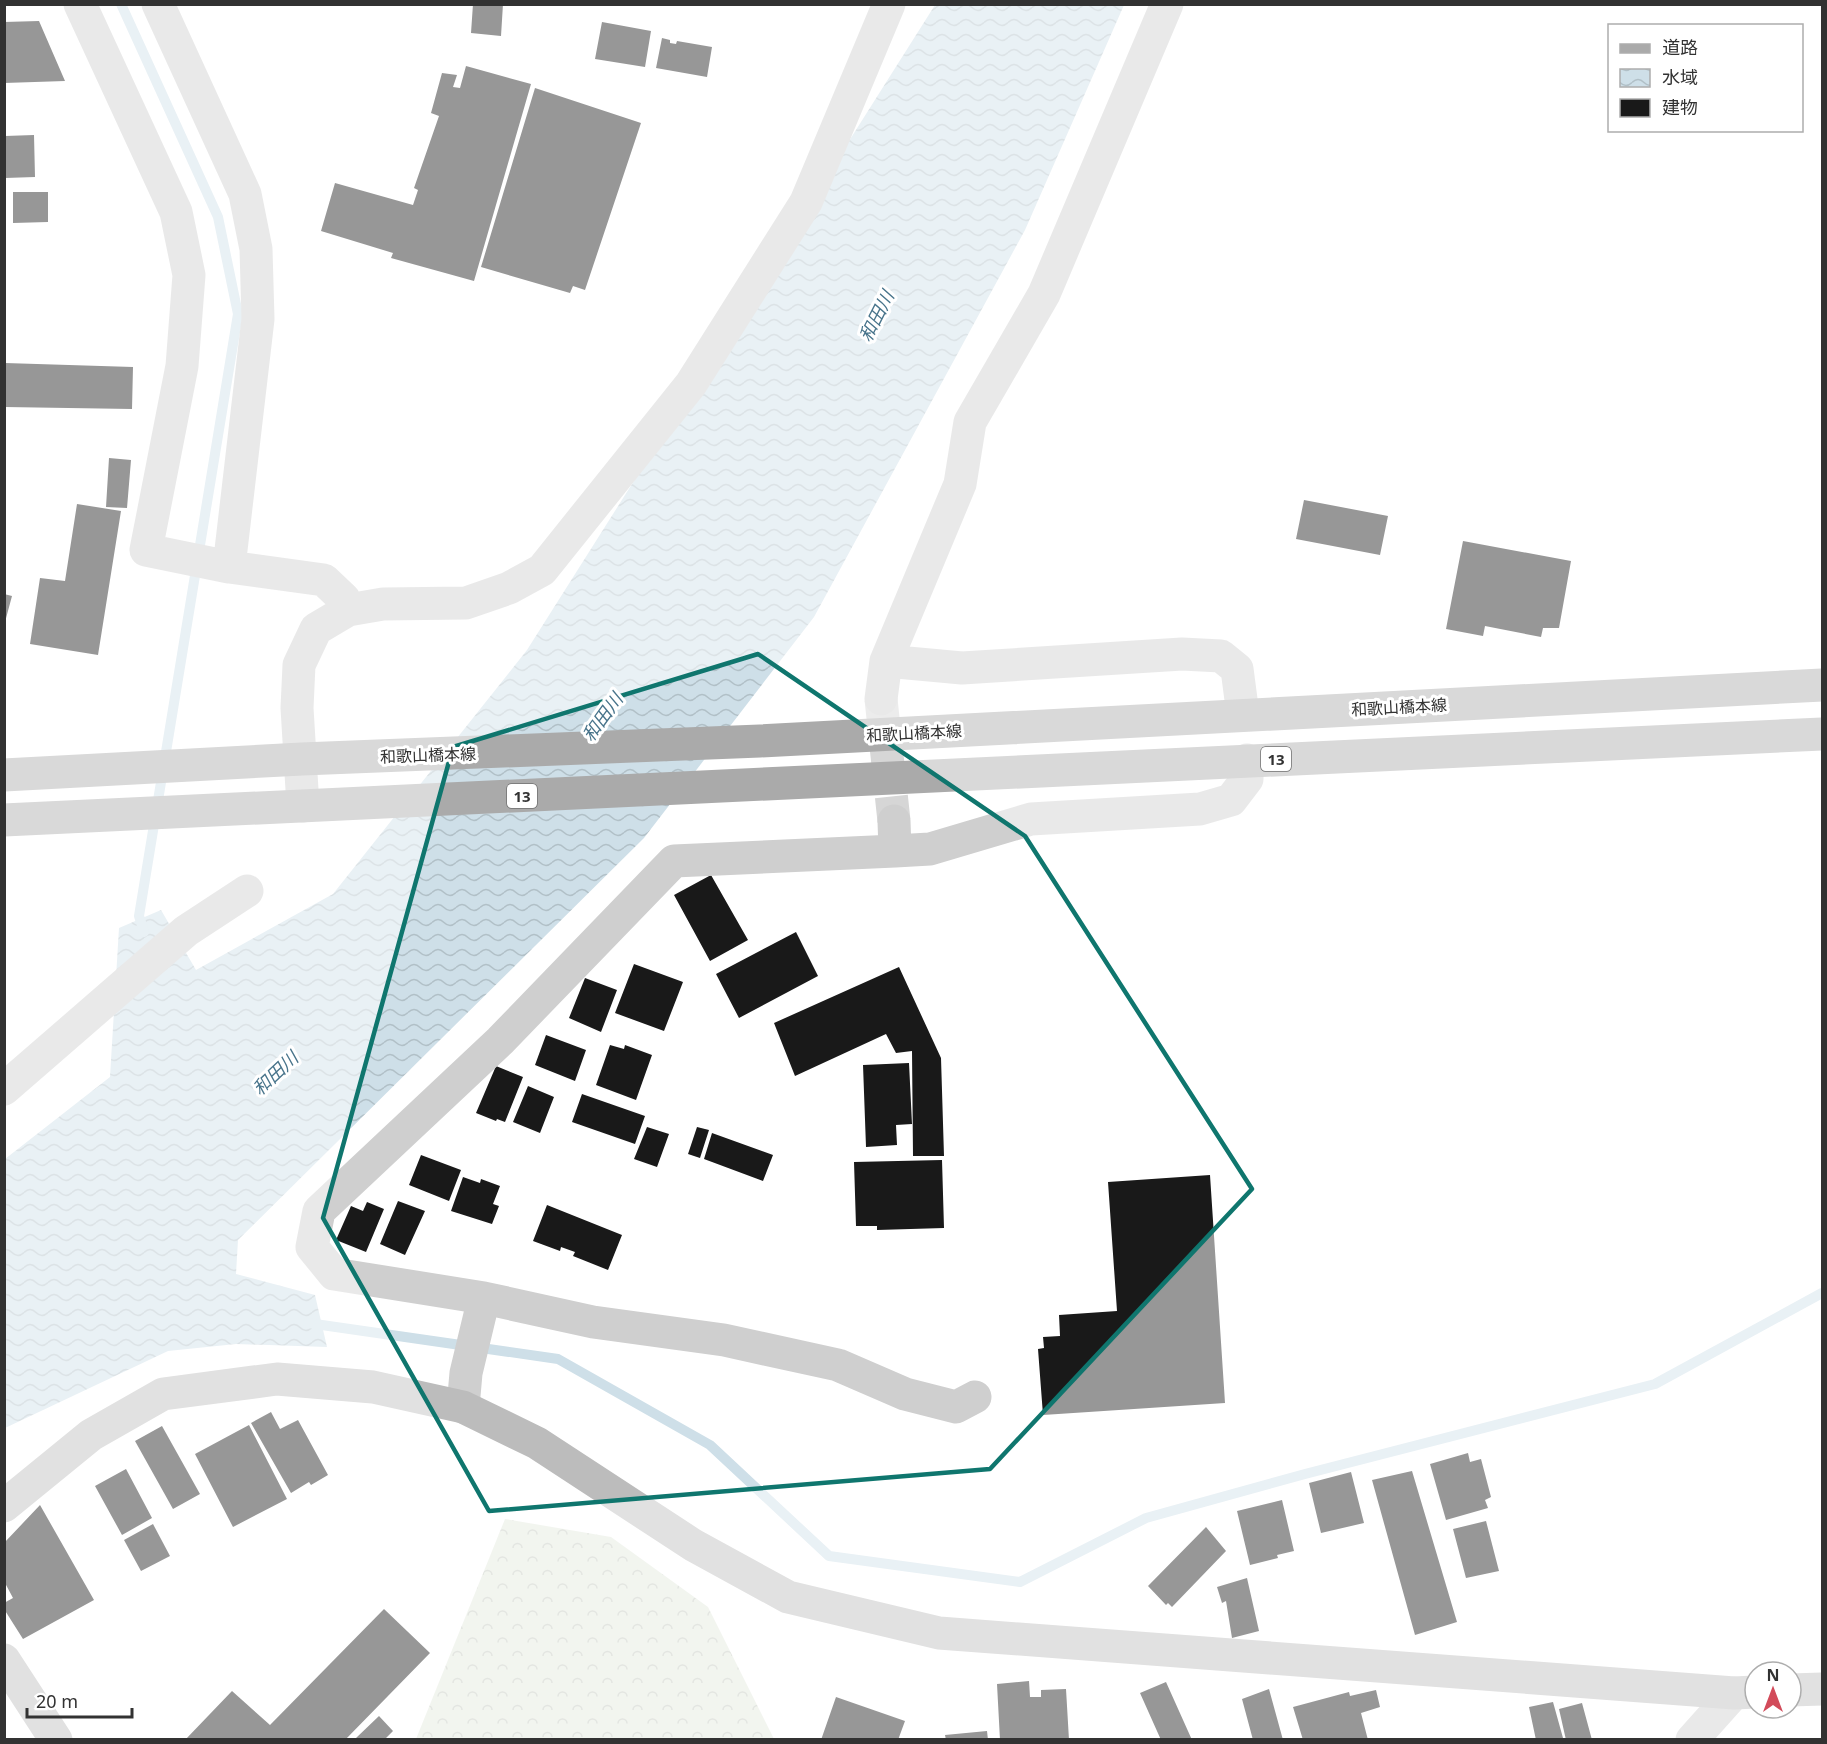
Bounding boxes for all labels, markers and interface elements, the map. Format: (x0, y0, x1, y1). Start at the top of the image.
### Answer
legend (1608, 24, 1803, 132)
text: 道路 (1662, 35, 1698, 59)
text: 水域 (1662, 65, 1698, 89)
text: 建物 (1662, 95, 1698, 119)
water label: 和田川 (853, 285, 900, 346)
water label: 和田川 (576, 686, 629, 746)
street label: 和歌山橋本線 (1350, 694, 1448, 720)
street label: 和歌山橋本線 (865, 720, 963, 746)
street label: 和歌山橋本線 (380, 742, 476, 768)
road number: 13 (1261, 747, 1291, 771)
road number: 13 (507, 784, 537, 808)
water label: 和田川 (247, 1044, 304, 1100)
north arrow (1743, 1660, 1803, 1720)
text: N (1766, 1664, 1780, 1686)
scale bar (27, 1681, 132, 1719)
text: 20 m (36, 1689, 78, 1713)

